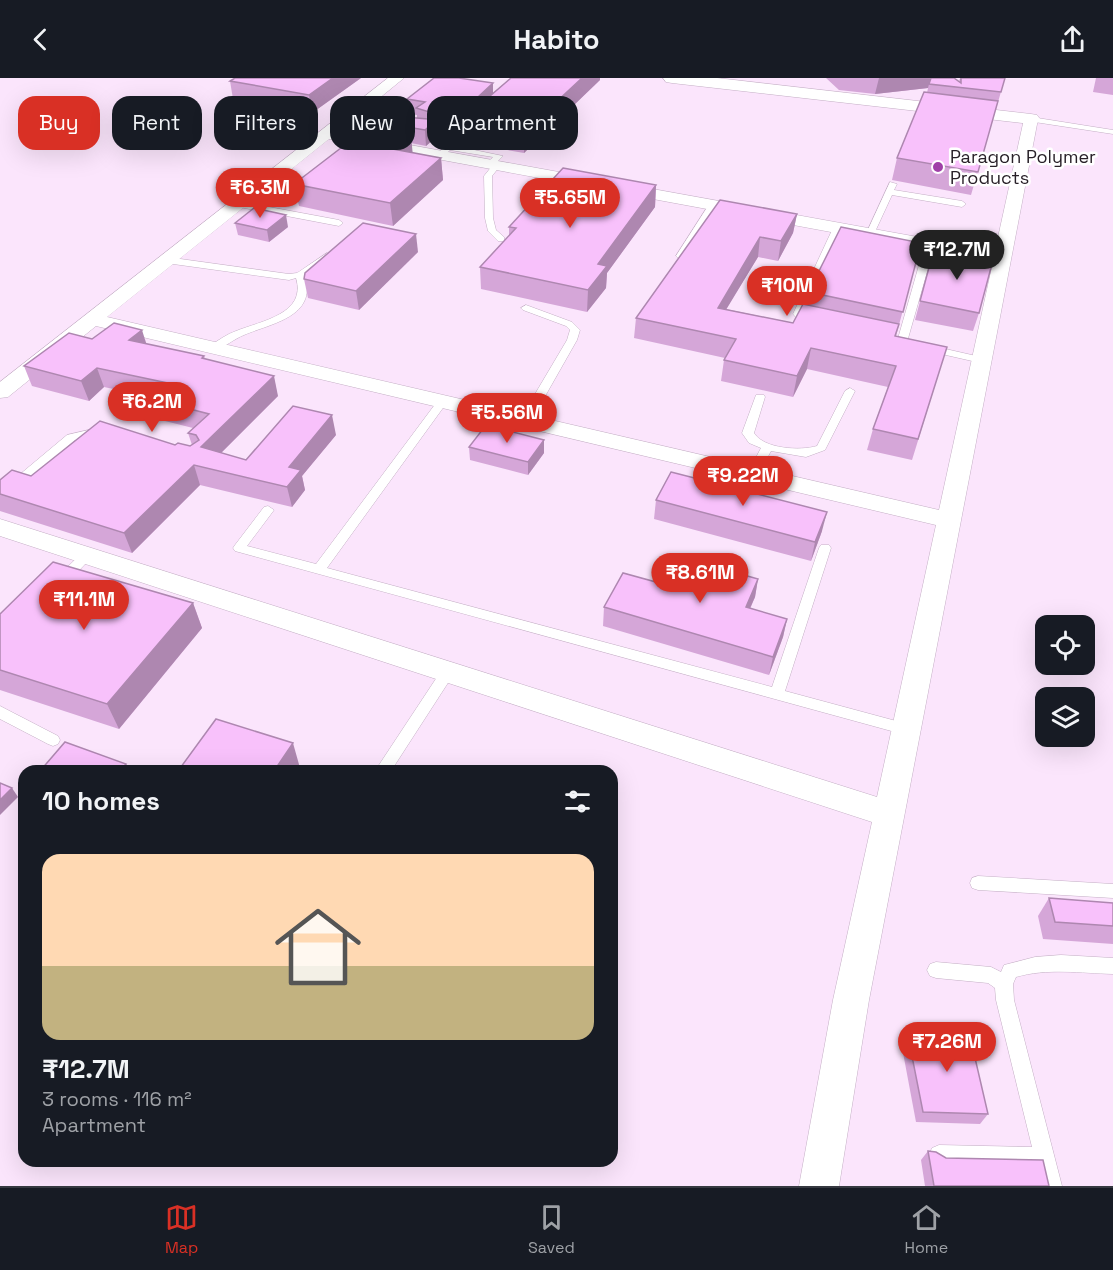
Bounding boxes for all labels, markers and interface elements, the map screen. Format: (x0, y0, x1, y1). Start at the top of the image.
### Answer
text: Habito (513, 22, 600, 57)
icon: back (24, 23, 57, 56)
icon: share (1056, 23, 1089, 56)
chip: Buy (18, 96, 100, 150)
chip: Rent (112, 96, 202, 150)
chip: Filters (214, 96, 318, 150)
chip: New (330, 96, 415, 150)
chip: Apartment (427, 96, 578, 150)
place label: Paragon Polymer Products (950, 145, 1096, 189)
marker: Paragon Polymer Products (931, 160, 945, 174)
pin: ₹6.3M (218, 168, 302, 219)
text: ₹6.3M (230, 174, 290, 200)
pin: ₹5.65M (521, 178, 619, 229)
text: ₹5.65M (534, 184, 606, 210)
pin: ₹12.7M (908, 230, 1006, 281)
text: ₹12.7M (923, 236, 991, 262)
pin: ₹10M (751, 266, 823, 317)
text: ₹10M (761, 272, 813, 298)
pin: ₹6.2M (110, 382, 194, 433)
text: ₹6.2M (122, 388, 182, 414)
pin: ₹5.56M (458, 393, 556, 444)
text: ₹5.56M (471, 399, 543, 425)
pin: ₹9.22M (694, 456, 792, 507)
text: ₹9.22M (707, 462, 779, 488)
pin: ₹8.61M (651, 553, 749, 604)
text: ₹8.61M (665, 559, 735, 585)
pin: ₹11.1M (35, 580, 133, 631)
text: ₹11.1M (53, 586, 115, 612)
map controls (1035, 615, 1095, 747)
button: locate (1035, 615, 1095, 675)
button: layers (1035, 687, 1095, 747)
text: 10 homes (42, 784, 160, 818)
icon: filters (561, 785, 594, 818)
icon: home (264, 893, 372, 1001)
pin: ₹7.26M (898, 1022, 996, 1073)
text: ₹7.26M (912, 1028, 982, 1054)
text: ₹12.7M (42, 1052, 130, 1086)
text: 3 rooms · 116 m² (42, 1086, 192, 1112)
text: Apartment (42, 1112, 146, 1138)
tab: Map (165, 1201, 198, 1258)
tab: Saved (528, 1201, 575, 1258)
tab: Home (904, 1201, 948, 1258)

